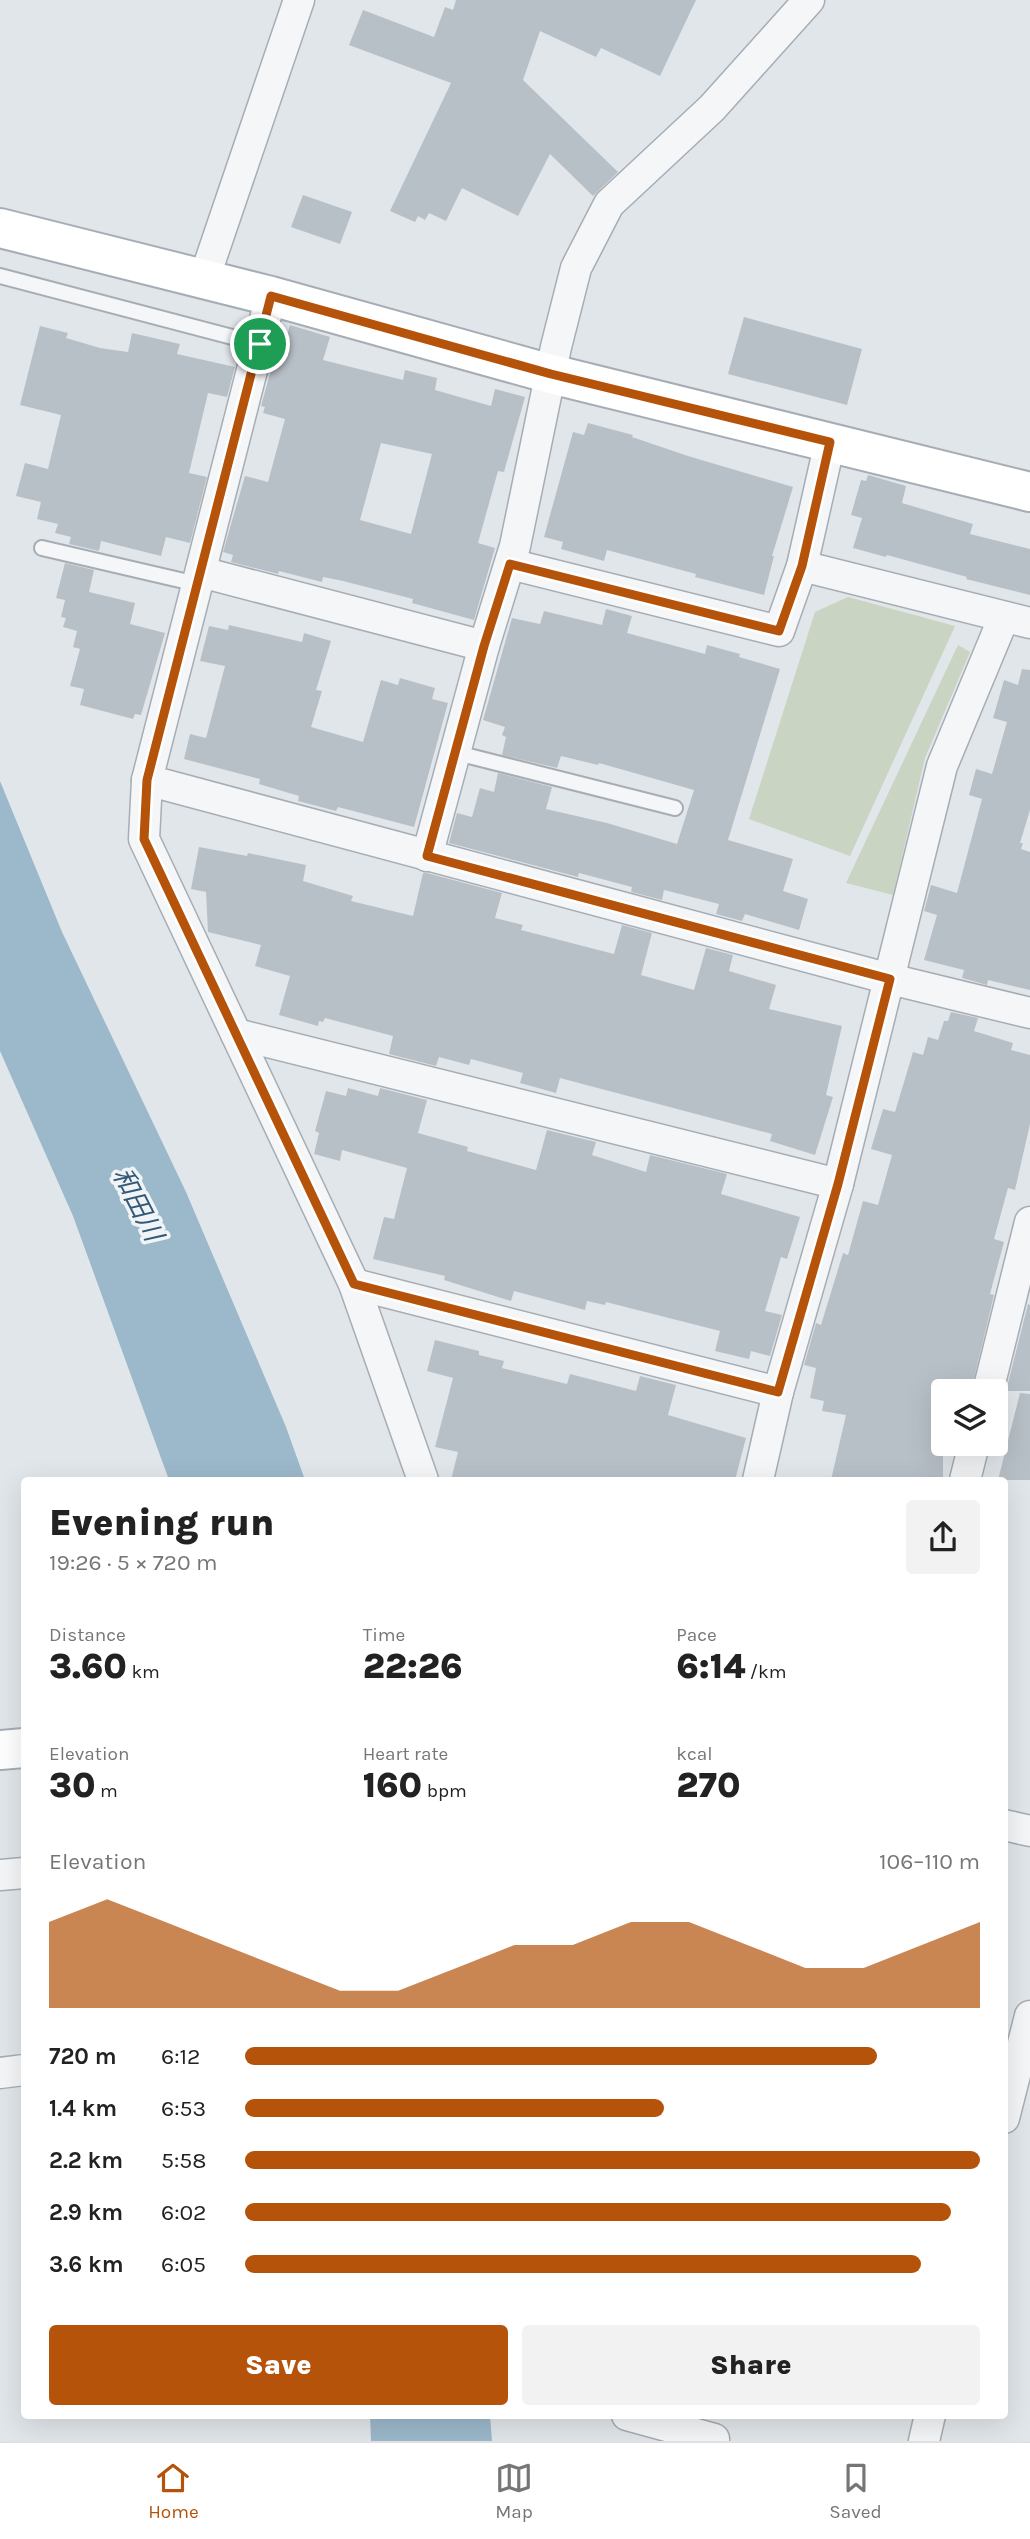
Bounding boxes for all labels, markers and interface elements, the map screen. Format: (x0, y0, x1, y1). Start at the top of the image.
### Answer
pin (230, 314, 290, 374)
icon: arrive (241, 325, 279, 363)
water label: 和田川 (106, 1162, 170, 1249)
map controls (931, 1379, 1008, 1456)
button: layers (931, 1379, 1008, 1456)
text: Evening run (49, 1500, 274, 1545)
button: share (906, 1500, 980, 1574)
text: 19:26 · 5 × 720 m (49, 1549, 218, 1576)
text: Distance (49, 1624, 126, 1646)
text: Time (363, 1624, 405, 1646)
text: Pace (676, 1624, 717, 1646)
text: 3.60 (49, 1646, 127, 1687)
text: 22:26 (363, 1646, 462, 1687)
text: 6:14 (676, 1646, 745, 1687)
text: km (127, 1661, 160, 1683)
text: /km (745, 1661, 787, 1683)
text: Elevation (49, 1743, 129, 1765)
text: Heart rate (363, 1743, 448, 1765)
text: kcal (676, 1743, 713, 1765)
text: 30 (49, 1765, 96, 1806)
text: 160 (363, 1765, 422, 1806)
text: 270 (676, 1765, 740, 1806)
text: m (96, 1780, 118, 1802)
text: bpm (422, 1780, 467, 1802)
text: Elevation (49, 1848, 146, 1875)
text: 106–110 m (879, 1848, 980, 1875)
text: 720 m (49, 2043, 117, 2070)
text: 6:12 (161, 2043, 200, 2070)
text: 1.4 km (49, 2095, 117, 2122)
text: 6:53 (161, 2095, 206, 2122)
text: 2.2 km (49, 2147, 123, 2174)
text: 5:58 (161, 2147, 206, 2174)
text: 2.9 km (49, 2199, 123, 2226)
text: 6:02 (161, 2199, 206, 2226)
text: 3.6 km (49, 2251, 123, 2278)
text: 6:05 (161, 2251, 206, 2278)
button: Save (49, 2325, 508, 2405)
button: Share (522, 2325, 980, 2405)
tab: Home (148, 2459, 199, 2523)
tab: Map (495, 2459, 533, 2523)
tab: Saved (829, 2459, 882, 2523)

